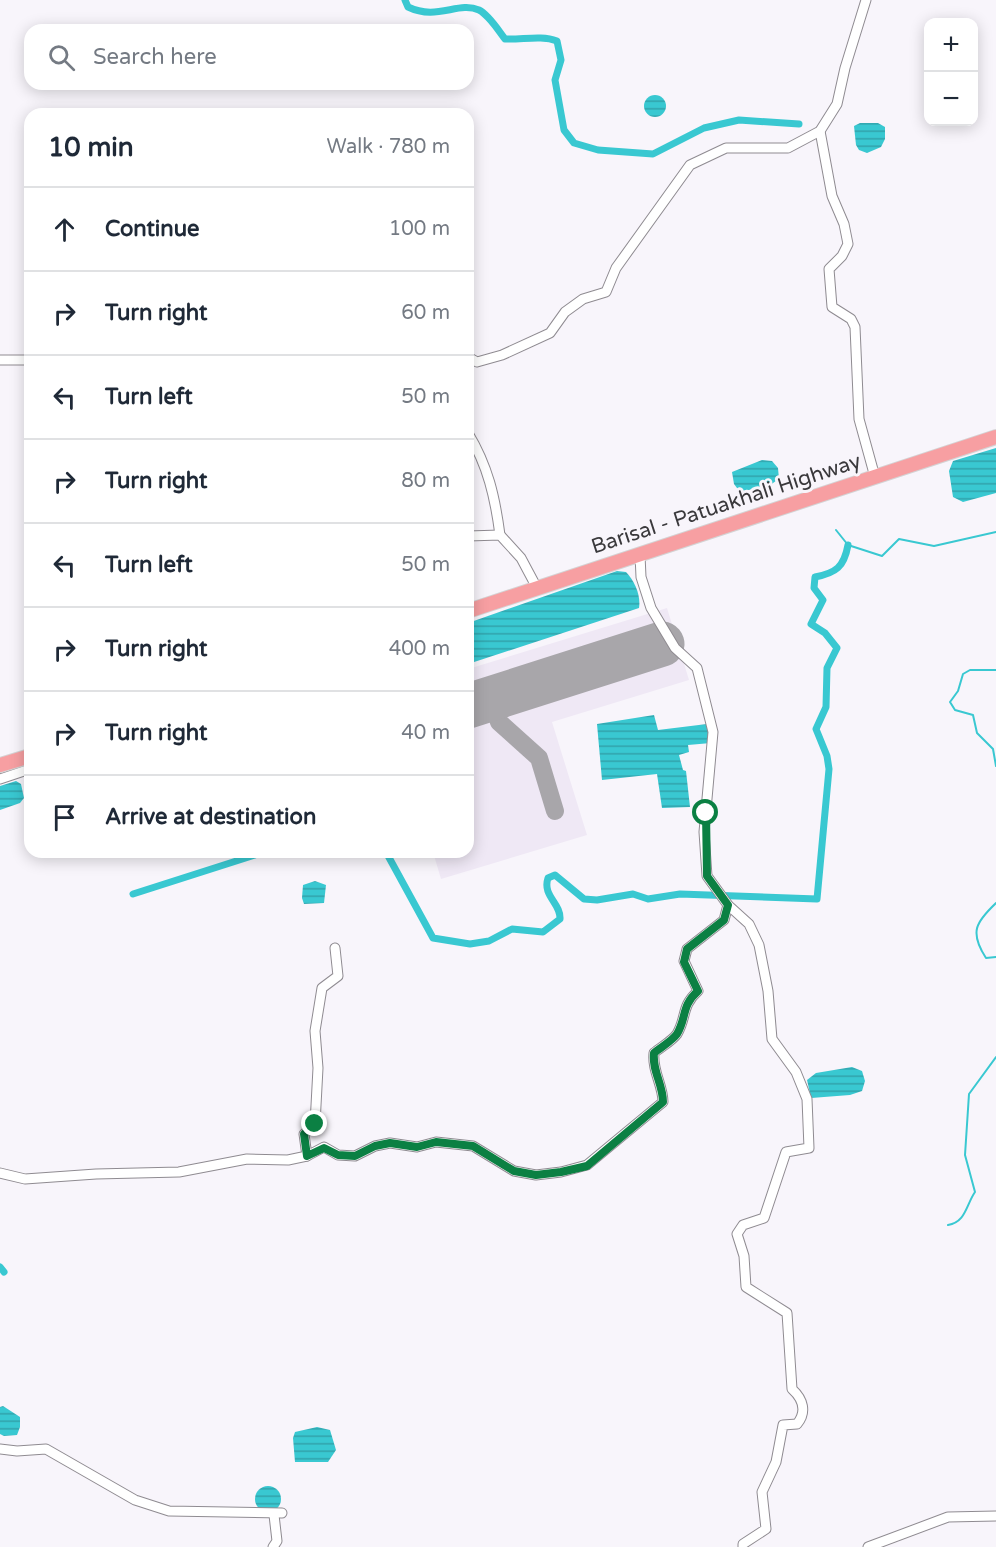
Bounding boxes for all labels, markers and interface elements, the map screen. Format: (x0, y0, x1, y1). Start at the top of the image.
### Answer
map controls (924, 18, 978, 126)
button: + (924, 18, 978, 72)
search box (24, 24, 474, 90)
icon: search (45, 41, 78, 74)
text: Search here (93, 44, 217, 70)
button: − (924, 72, 978, 126)
text: 10 min (48, 132, 134, 163)
text: Walk · 780 m (327, 135, 450, 159)
icon: ahead (48, 213, 81, 246)
text: Continue (105, 216, 200, 242)
text: 100 m (389, 217, 450, 241)
icon: right (48, 297, 81, 330)
text: Turn right (105, 300, 207, 326)
text: 60 m (401, 301, 450, 325)
icon: left (48, 381, 81, 414)
text: Turn left (105, 384, 193, 410)
text: 50 m (401, 385, 450, 409)
street label: Barisal - Patuakhali Highway (588, 449, 864, 559)
icon: right (48, 465, 81, 498)
text: Turn right (105, 468, 207, 494)
text: 80 m (401, 469, 450, 493)
icon: left (48, 549, 81, 582)
text: Turn left (105, 552, 193, 578)
text: 50 m (401, 553, 450, 577)
icon: right (48, 633, 81, 666)
text: Turn right (105, 636, 207, 662)
text: 400 m (389, 637, 450, 661)
icon: right (48, 717, 81, 750)
text: Turn right (105, 720, 207, 746)
text: 40 m (401, 721, 450, 745)
route start (692, 799, 718, 825)
icon: arrive (48, 801, 81, 834)
text: Arrive at destination (105, 804, 316, 830)
route end (301, 1110, 327, 1136)

